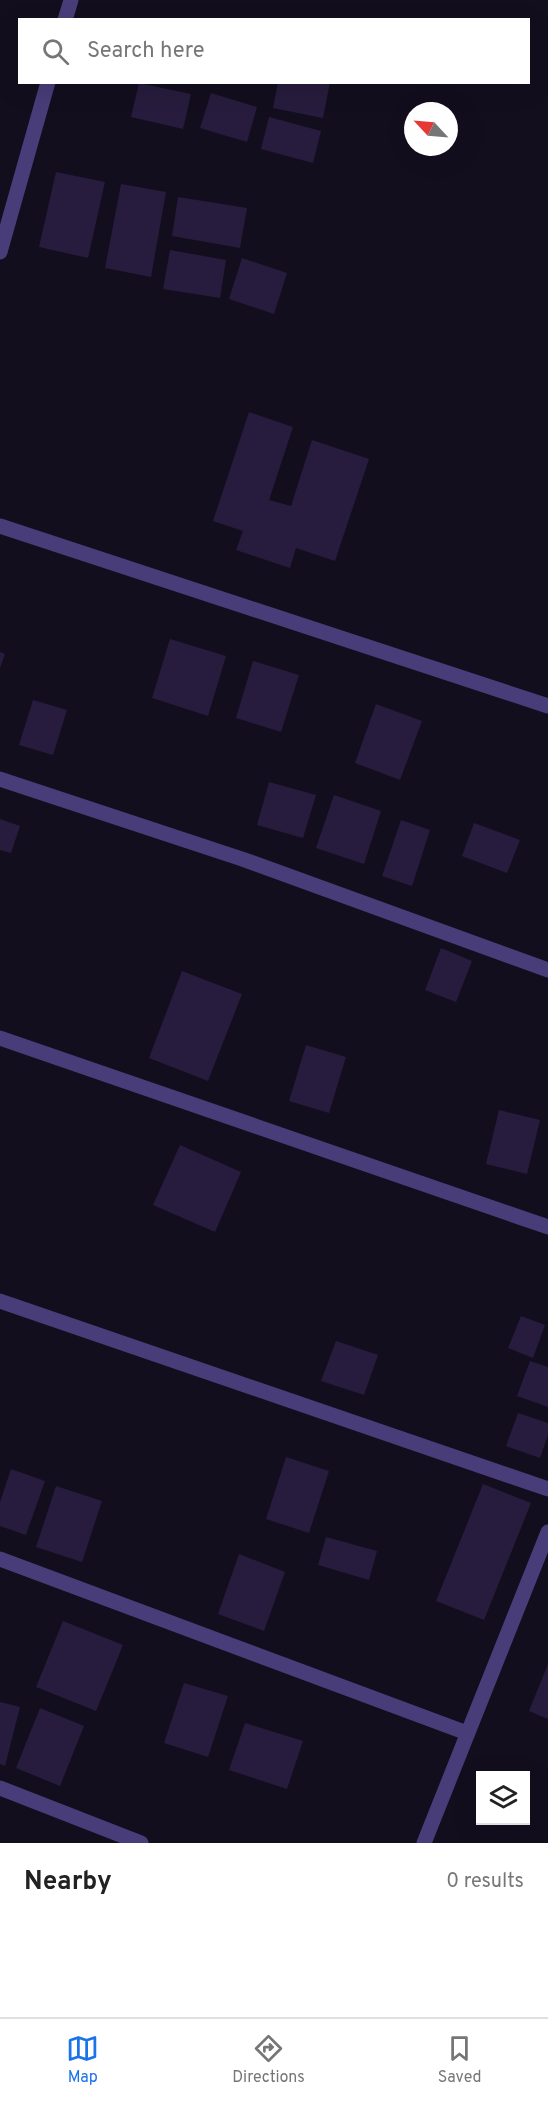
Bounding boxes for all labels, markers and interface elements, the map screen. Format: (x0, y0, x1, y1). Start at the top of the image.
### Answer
search box (18, 18, 530, 84)
icon: search (39, 35, 72, 68)
text: Search here (87, 38, 205, 65)
north arrow (404, 102, 458, 156)
map controls (476, 1771, 530, 1825)
button: layers (476, 1771, 530, 1825)
text: Nearby (24, 1866, 112, 1899)
text: 0 results (446, 1869, 524, 1895)
tab: Map (66, 2032, 99, 2088)
tab: Directions (232, 2032, 305, 2088)
tab: Saved (438, 2032, 482, 2088)

